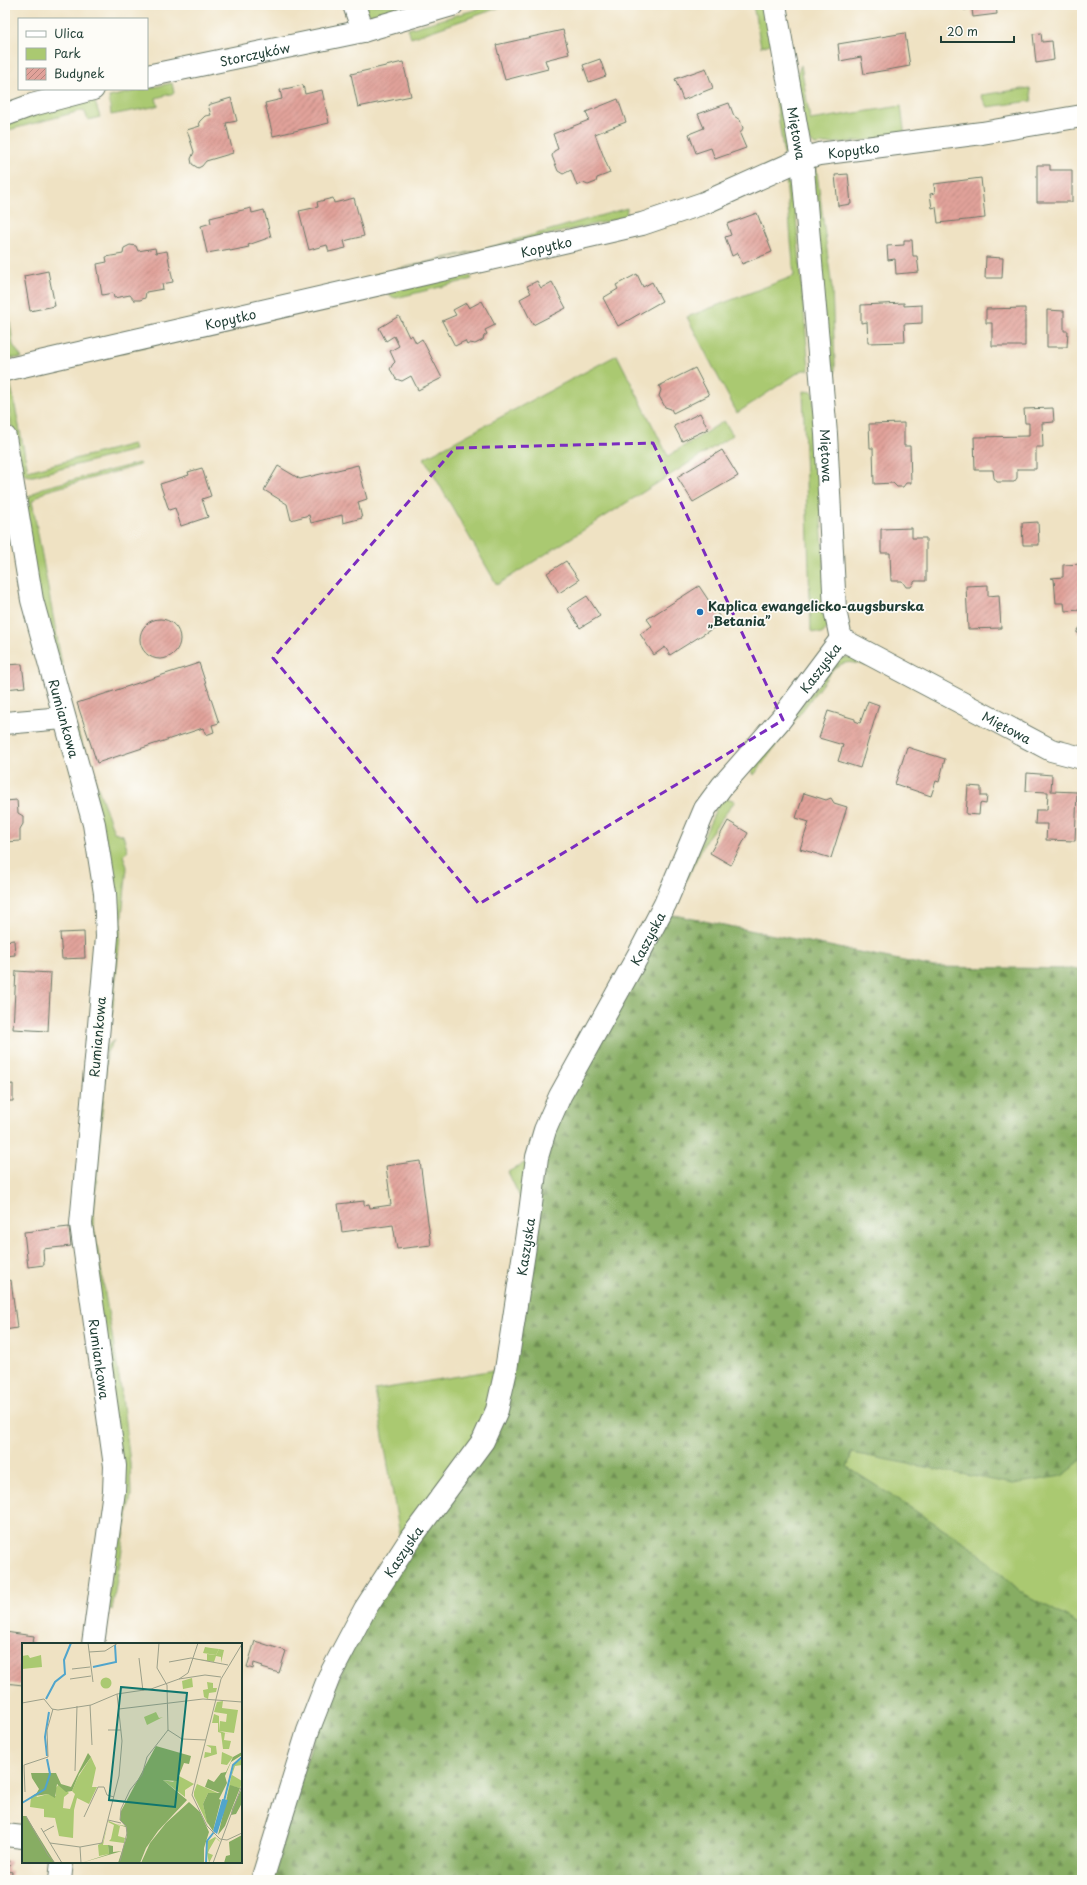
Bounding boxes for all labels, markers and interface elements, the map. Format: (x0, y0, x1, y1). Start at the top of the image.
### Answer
legend (18, 18, 148, 90)
scale bar (941, 18, 1014, 44)
text: 20 m (947, 22, 978, 40)
text: Ulica (54, 24, 84, 42)
street label: Storczyków (218, 37, 292, 70)
text: Park (54, 44, 81, 62)
text: Budynek (54, 64, 104, 82)
street label: Miętowa (783, 105, 812, 162)
street label: Kopytko (827, 137, 881, 162)
street label: Kopytko (519, 231, 573, 261)
street label: Kopytko (203, 303, 258, 333)
street label: Miętowa (816, 428, 838, 484)
place label: Kaplica ewangelicko-augsburska „Betania” (708, 596, 925, 630)
marker: Kaplica ewangelicko-augsburska „Betania” (695, 607, 705, 617)
street label: Kaszyska (795, 638, 845, 697)
street label: Rumiankowa (45, 677, 85, 761)
street label: Miętowa (979, 706, 1036, 748)
street label: Kaszyska (625, 907, 669, 969)
street label: Rumiankowa (84, 995, 110, 1078)
street label: Kaszyska (511, 1216, 539, 1277)
street label: Rumiankowa (85, 1317, 115, 1401)
street label: Kaszyska (379, 1521, 427, 1581)
inset map (22, 1643, 242, 1863)

